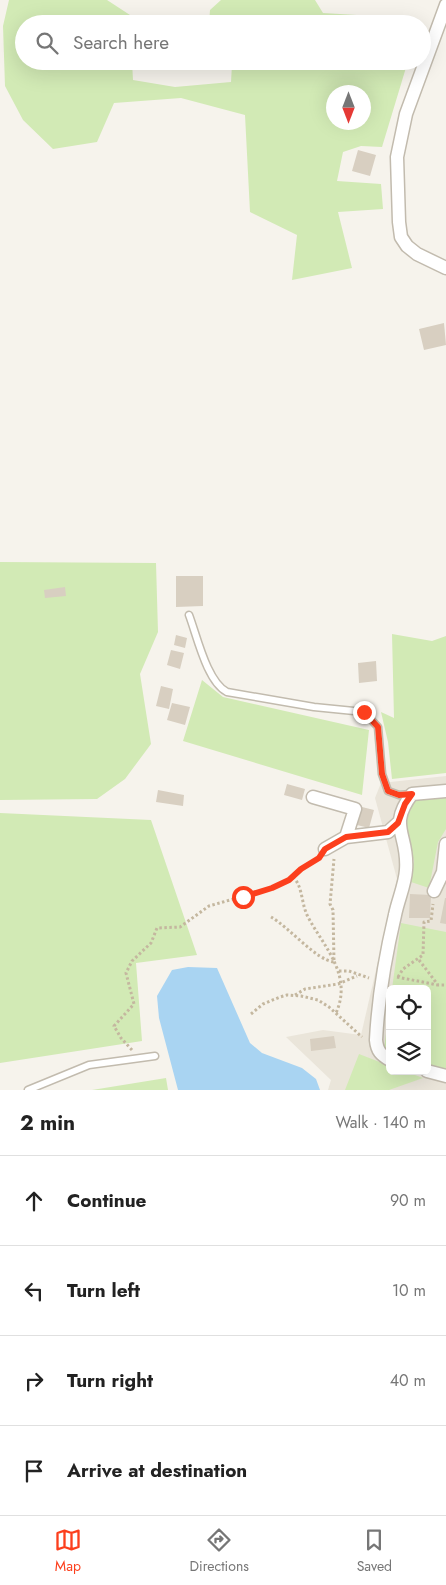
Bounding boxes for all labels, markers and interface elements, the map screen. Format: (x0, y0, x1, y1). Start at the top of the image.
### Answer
search box (15, 15, 431, 70)
icon: search (33, 29, 61, 57)
text: Search here (73, 29, 169, 56)
north arrow (326, 85, 371, 130)
route end (353, 701, 376, 724)
route start (232, 886, 255, 909)
map controls (386, 985, 431, 1075)
button: locate (386, 985, 431, 1030)
button: layers (386, 1030, 431, 1075)
text: 2 min (20, 1108, 75, 1138)
text: Walk · 140 m (336, 1111, 426, 1134)
icon: ahead (20, 1187, 48, 1215)
text: Continue (67, 1187, 146, 1214)
text: 90 m (390, 1189, 426, 1212)
icon: left (20, 1277, 48, 1305)
text: Turn left (67, 1277, 140, 1304)
text: 10 m (392, 1279, 426, 1302)
icon: right (20, 1367, 48, 1395)
text: Turn right (67, 1367, 153, 1394)
text: 40 m (390, 1369, 426, 1392)
icon: arrive (20, 1457, 48, 1485)
text: Arrive at destination (67, 1457, 247, 1484)
tab: Map (54, 1526, 82, 1576)
tab: Directions (190, 1526, 249, 1576)
tab: Saved (357, 1526, 392, 1576)

